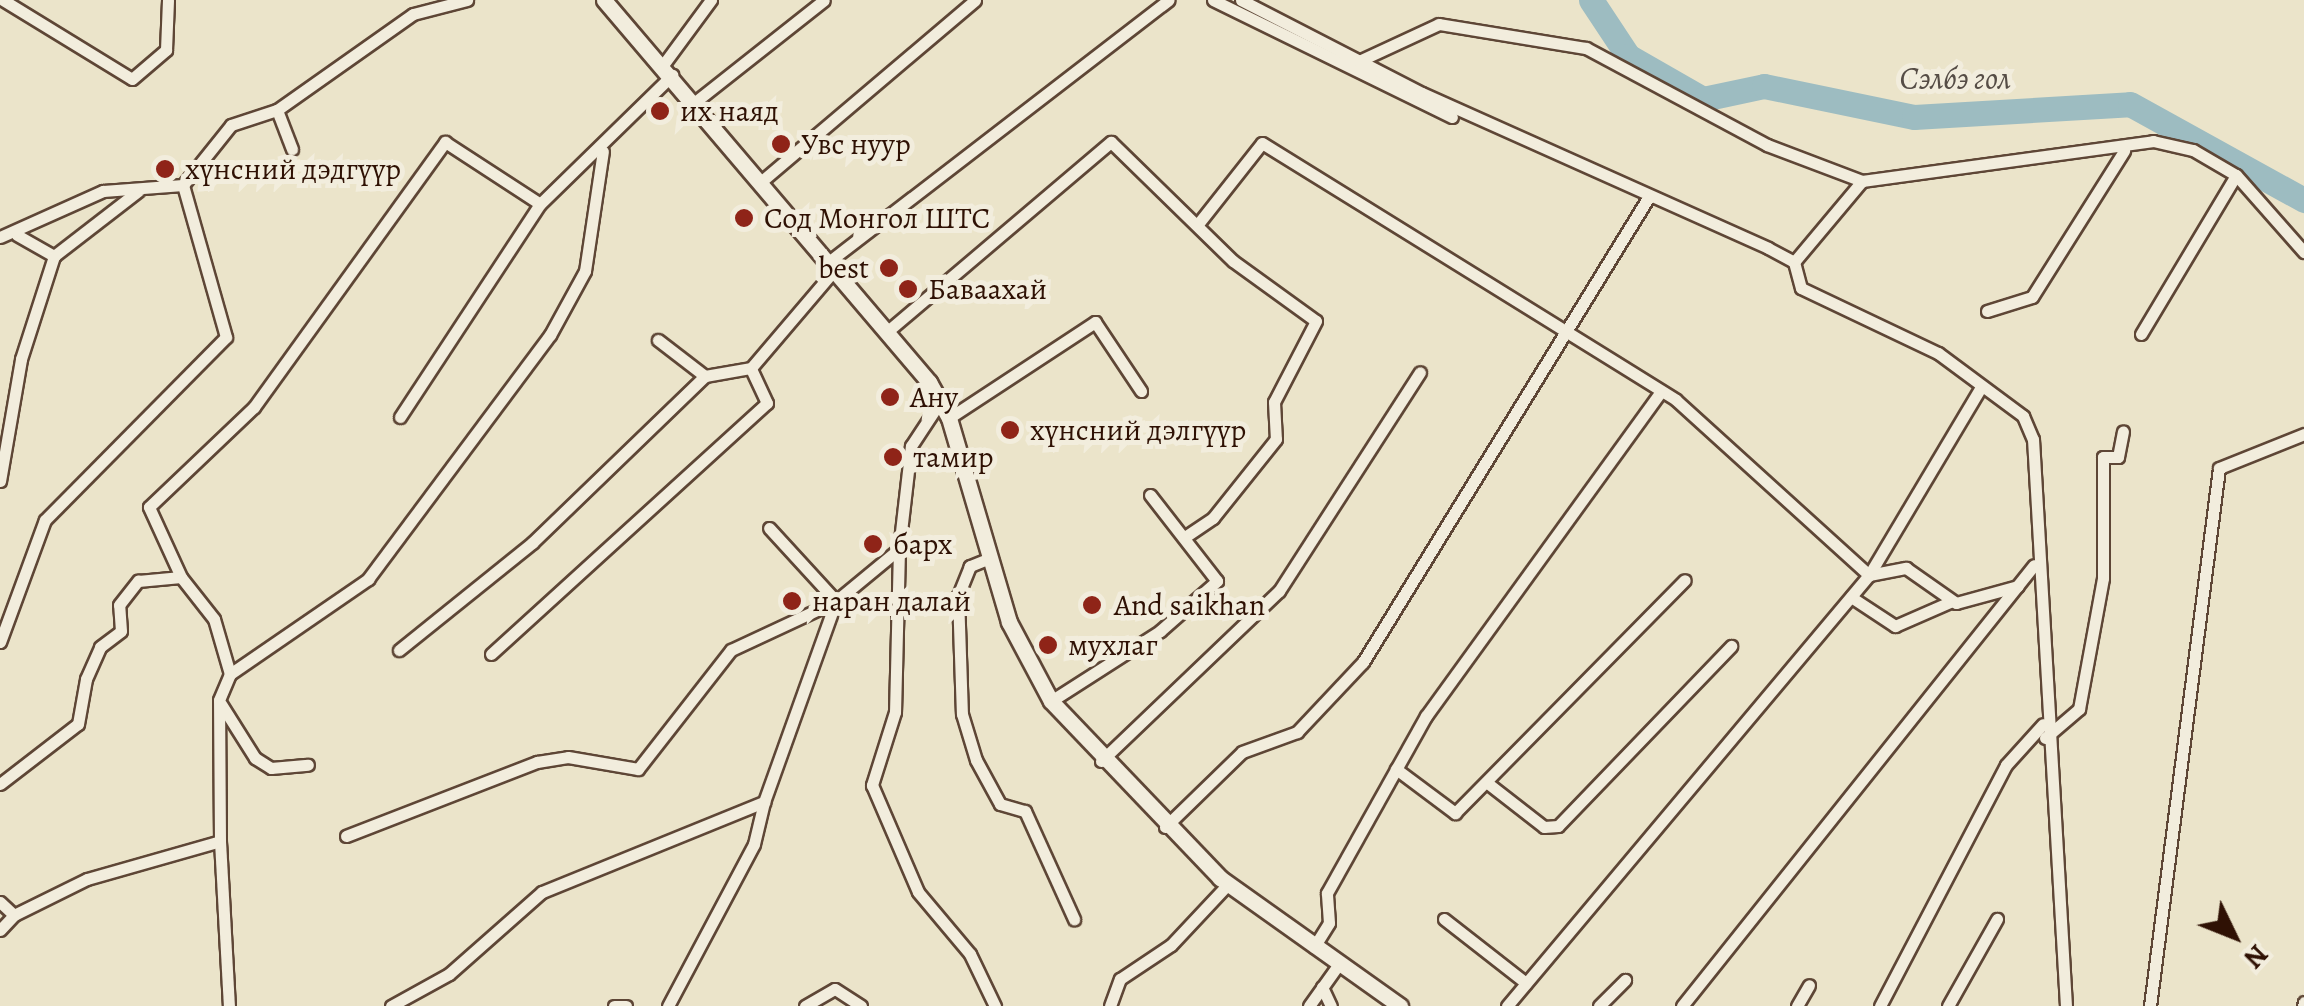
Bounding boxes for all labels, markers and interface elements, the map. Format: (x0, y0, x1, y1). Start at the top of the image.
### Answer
water label: Сэлбэ гол (1899, 59, 2011, 97)
place label: их наяд (680, 93, 779, 129)
marker: их наяд (649, 100, 671, 122)
place label: Увс нуур (801, 126, 911, 162)
marker: Увс нуур (770, 133, 792, 155)
place label: хүнсний дэдгүүр (185, 151, 401, 187)
marker: хүнсний дэдгүүр (154, 158, 176, 180)
place label: Сод Монгол ШТС (764, 200, 990, 236)
marker: Сод Монгол ШТС (733, 207, 755, 229)
place label: best (818, 250, 869, 286)
marker: best (878, 257, 900, 279)
place label: Баваахай (928, 271, 1047, 307)
marker: Баваахай (897, 278, 919, 300)
place label: Ану (910, 379, 958, 415)
marker: Ану (879, 386, 901, 408)
place label: хүнсний дэлгүүр (1030, 412, 1246, 448)
marker: хүнсний дэлгүүр (999, 419, 1021, 441)
place label: тамир (913, 439, 994, 475)
marker: тамир (882, 446, 904, 468)
place label: барх (893, 526, 952, 562)
marker: барх (862, 533, 884, 555)
place label: наран далай (812, 583, 971, 619)
place label: And saikhan (1114, 587, 1265, 623)
marker: наран далай (781, 590, 803, 612)
marker: And saikhan (1079, 592, 1105, 618)
place label: мухлаг (1068, 627, 1158, 663)
marker: мухлаг (1037, 634, 1059, 656)
north arrow (2184, 886, 2284, 986)
text: N (2235, 936, 2277, 977)

